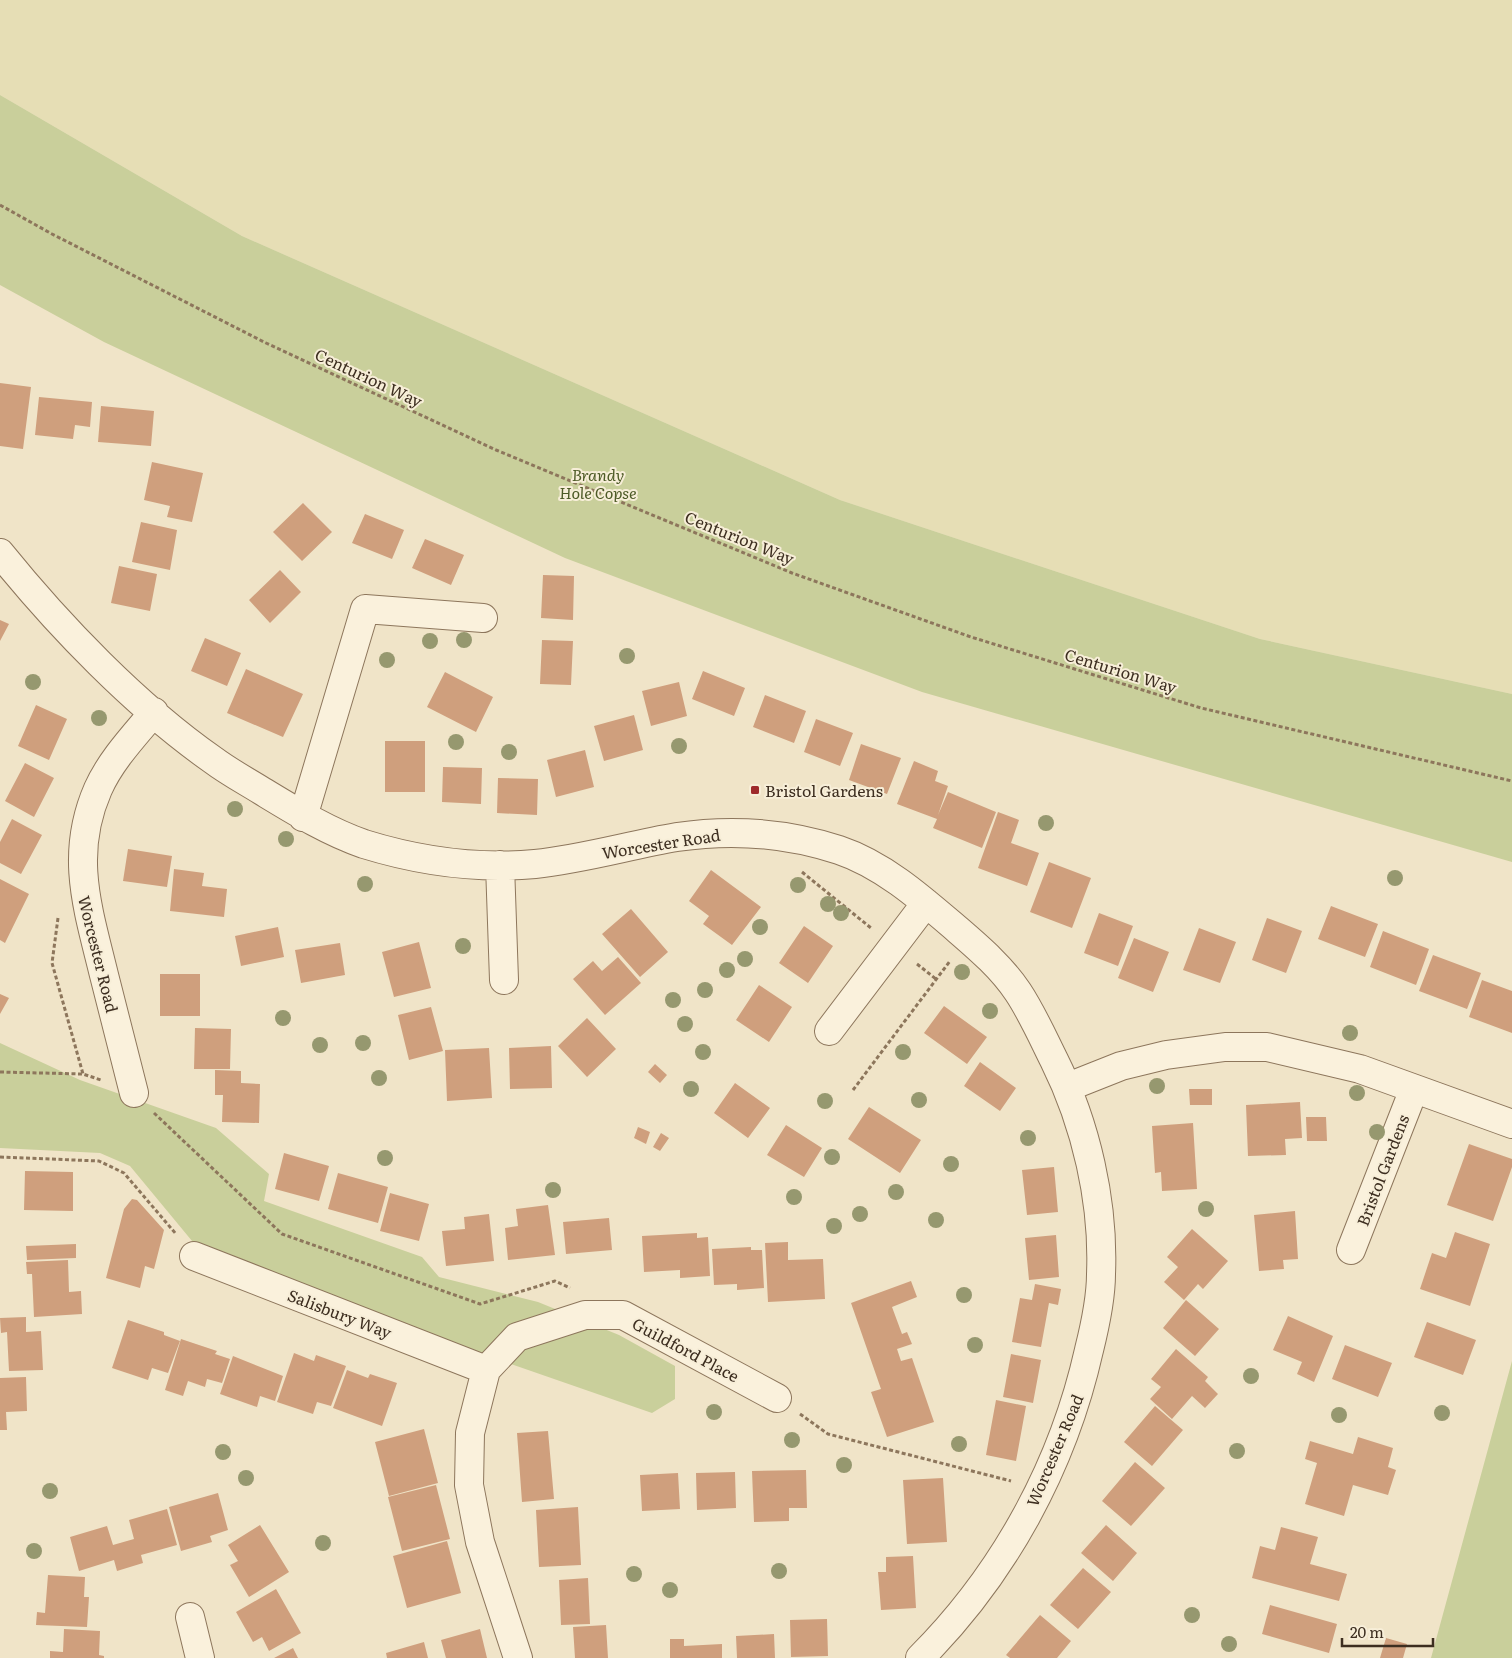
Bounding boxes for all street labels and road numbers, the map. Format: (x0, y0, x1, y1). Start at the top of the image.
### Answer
street label: Centurion Way (311, 342, 427, 413)
street label: Centurion Way (682, 504, 799, 570)
street label: Centurion Way (1062, 642, 1181, 699)
street label: Worcester Road (600, 822, 722, 864)
street label: Worcester Road (73, 893, 125, 1015)
street label: Bristol Gardens (1350, 1111, 1414, 1229)
street label: Salisbury Way (285, 1282, 396, 1344)
street label: Guildford Place (628, 1311, 744, 1387)
street label: Worcester Road (1020, 1390, 1089, 1510)

